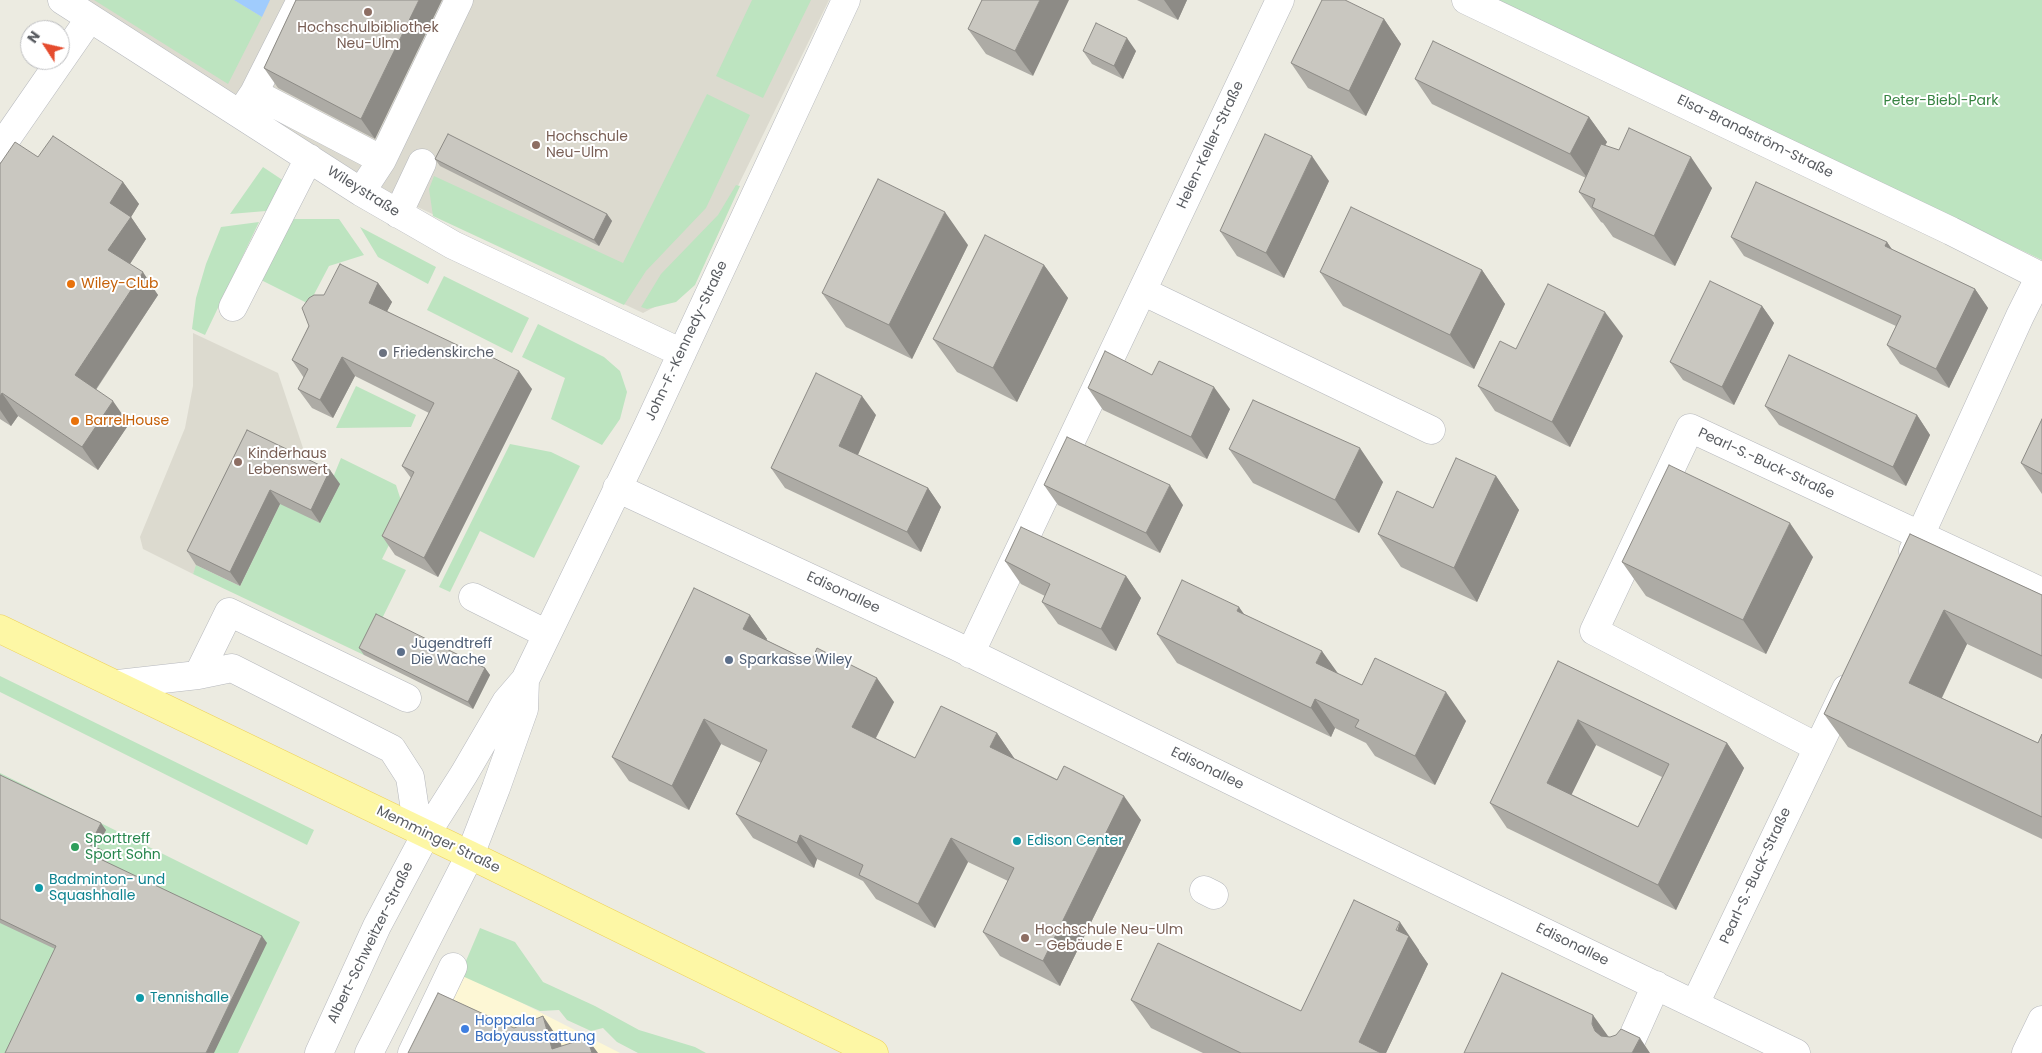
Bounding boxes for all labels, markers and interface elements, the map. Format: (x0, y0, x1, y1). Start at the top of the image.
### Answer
marker: Hochschulbibliothek Neu-Ulm (362, 6, 374, 18)
north arrow (20, 20, 70, 70)
place label: Hochschulbibliothek Neu-Ulm (297, 20, 439, 52)
text: N (22, 27, 45, 47)
street label: Helen-Keller-Straße (1174, 78, 1248, 212)
street label: Elsa-Brandström-Straße (1674, 92, 1836, 182)
park label: Peter-Biebl-Park (1884, 93, 1998, 109)
place label: Hochschule Neu-Ulm (546, 129, 628, 162)
marker: Hochschule Neu-Ulm (530, 139, 542, 151)
street label: Wileystraße (324, 163, 402, 221)
street label: John-F.-Kennedy-Straße (642, 258, 732, 424)
place label: Wiley-Club (81, 276, 159, 292)
marker: Wiley-Club (65, 278, 77, 290)
place label: Friedenskirche (393, 345, 494, 361)
marker: Friedenskirche (377, 347, 389, 359)
place label: BarrelHouse (85, 413, 169, 429)
marker: BarrelHouse (69, 415, 81, 427)
street label: Pearl-S.-Buck-Straße (1695, 425, 1837, 503)
place label: Kinderhaus Lebenswert (248, 446, 328, 478)
marker: Kinderhaus Lebenswert (232, 456, 244, 468)
street label: Edisonallee (804, 569, 882, 617)
place label: Jugendtreff Die Wache (411, 636, 492, 669)
marker: Jugendtreff Die Wache (395, 646, 407, 658)
place label: Sparkasse Wiley (739, 652, 852, 668)
marker: Sparkasse Wiley (723, 654, 735, 666)
street label: Edisonallee (1168, 744, 1246, 794)
street label: Memminger Straße (374, 803, 502, 877)
street label: Pearl-S.-Buck-Straße (1717, 805, 1795, 947)
place label: Sporttreff Sport Sohn (85, 831, 161, 864)
place label: Edison Center (1027, 833, 1124, 849)
marker: Edison Center (1011, 835, 1023, 847)
marker: Sporttreff Sport Sohn (69, 841, 81, 853)
street label: Albert-Schweitzer-Straße (325, 859, 417, 1027)
place label: Badminton- und Squashhalle (49, 872, 165, 904)
marker: Badminton- und Squashhalle (33, 882, 45, 894)
street label: Edisonallee (1533, 920, 1611, 970)
place label: Hochschule Neu-Ulm - Gebäude E (1035, 922, 1183, 954)
marker: Hochschule Neu-Ulm - Gebäude E (1019, 932, 1031, 944)
place label: Tennishalle (150, 990, 229, 1006)
marker: Tennishalle (134, 992, 146, 1004)
place label: Hoppala Babyausstattung (475, 1013, 596, 1046)
marker: Hoppala Babyausstattung (459, 1023, 471, 1035)

